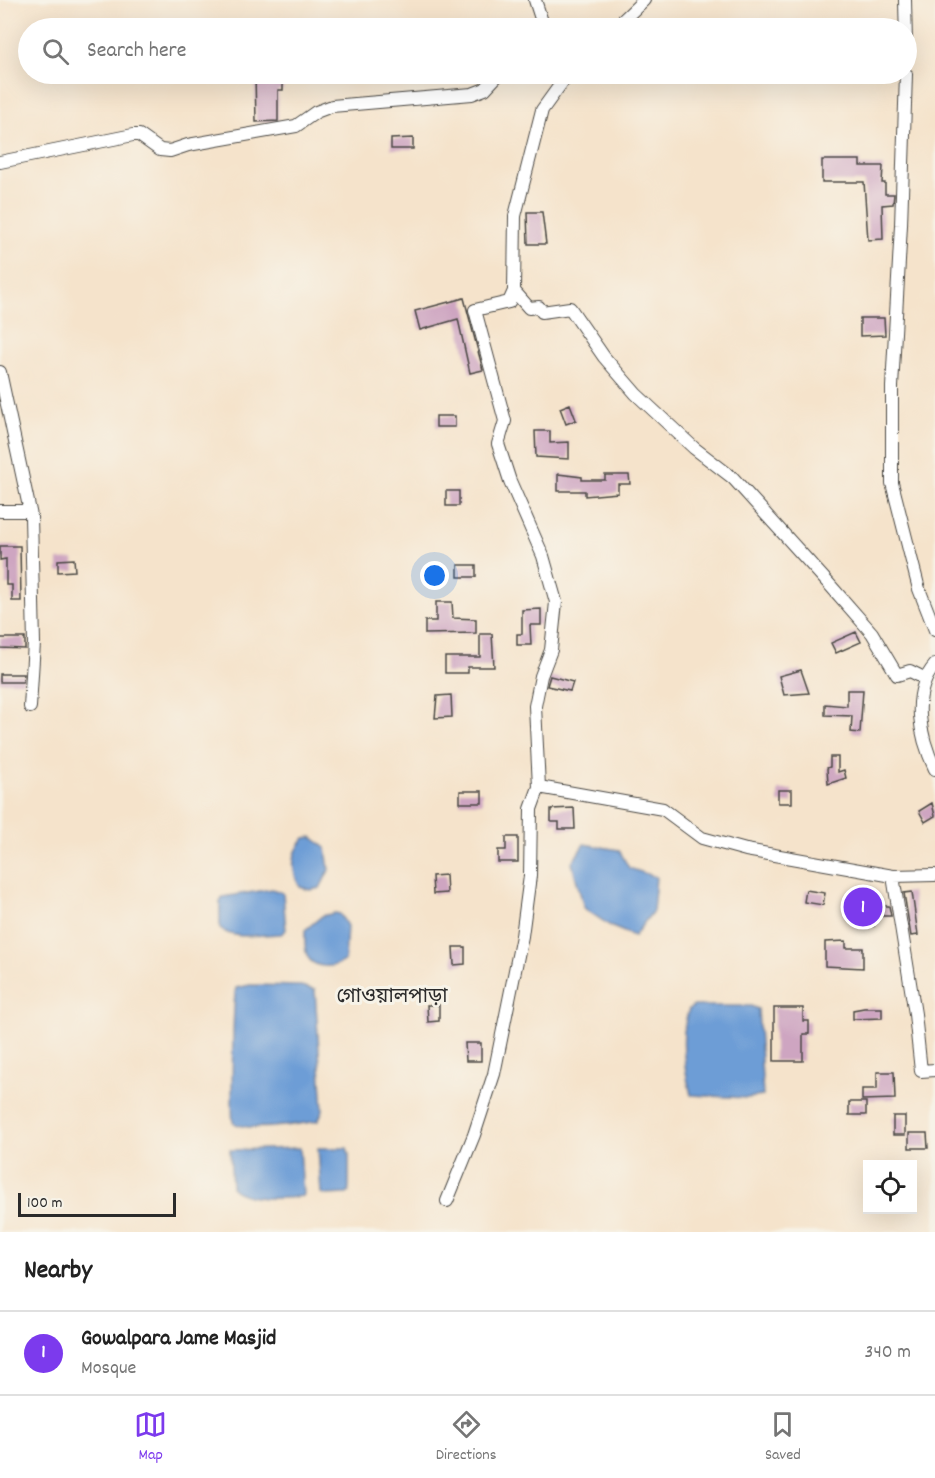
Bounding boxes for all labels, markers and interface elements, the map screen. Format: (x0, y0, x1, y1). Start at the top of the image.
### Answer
search box (18, 18, 917, 84)
icon: search (39, 35, 72, 68)
text: Search here (87, 36, 186, 67)
your location (420, 561, 449, 590)
pin: 1 (844, 884, 882, 930)
district label: গোওয়ালপাড়া (336, 984, 448, 1012)
map controls (863, 1160, 917, 1214)
button: locate (863, 1160, 917, 1214)
scale bar (18, 1190, 176, 1218)
text: 100 m (27, 1192, 63, 1215)
text: Nearby (24, 1253, 92, 1290)
text: Gowalpara Jame Masjid (81, 1324, 276, 1355)
text: 1 (41, 1339, 46, 1367)
text: 340 m (865, 1339, 911, 1367)
text: Mosque (81, 1355, 136, 1383)
tab: Map (134, 1408, 167, 1467)
tab: Directions (436, 1408, 496, 1467)
tab: Saved (765, 1408, 801, 1467)

